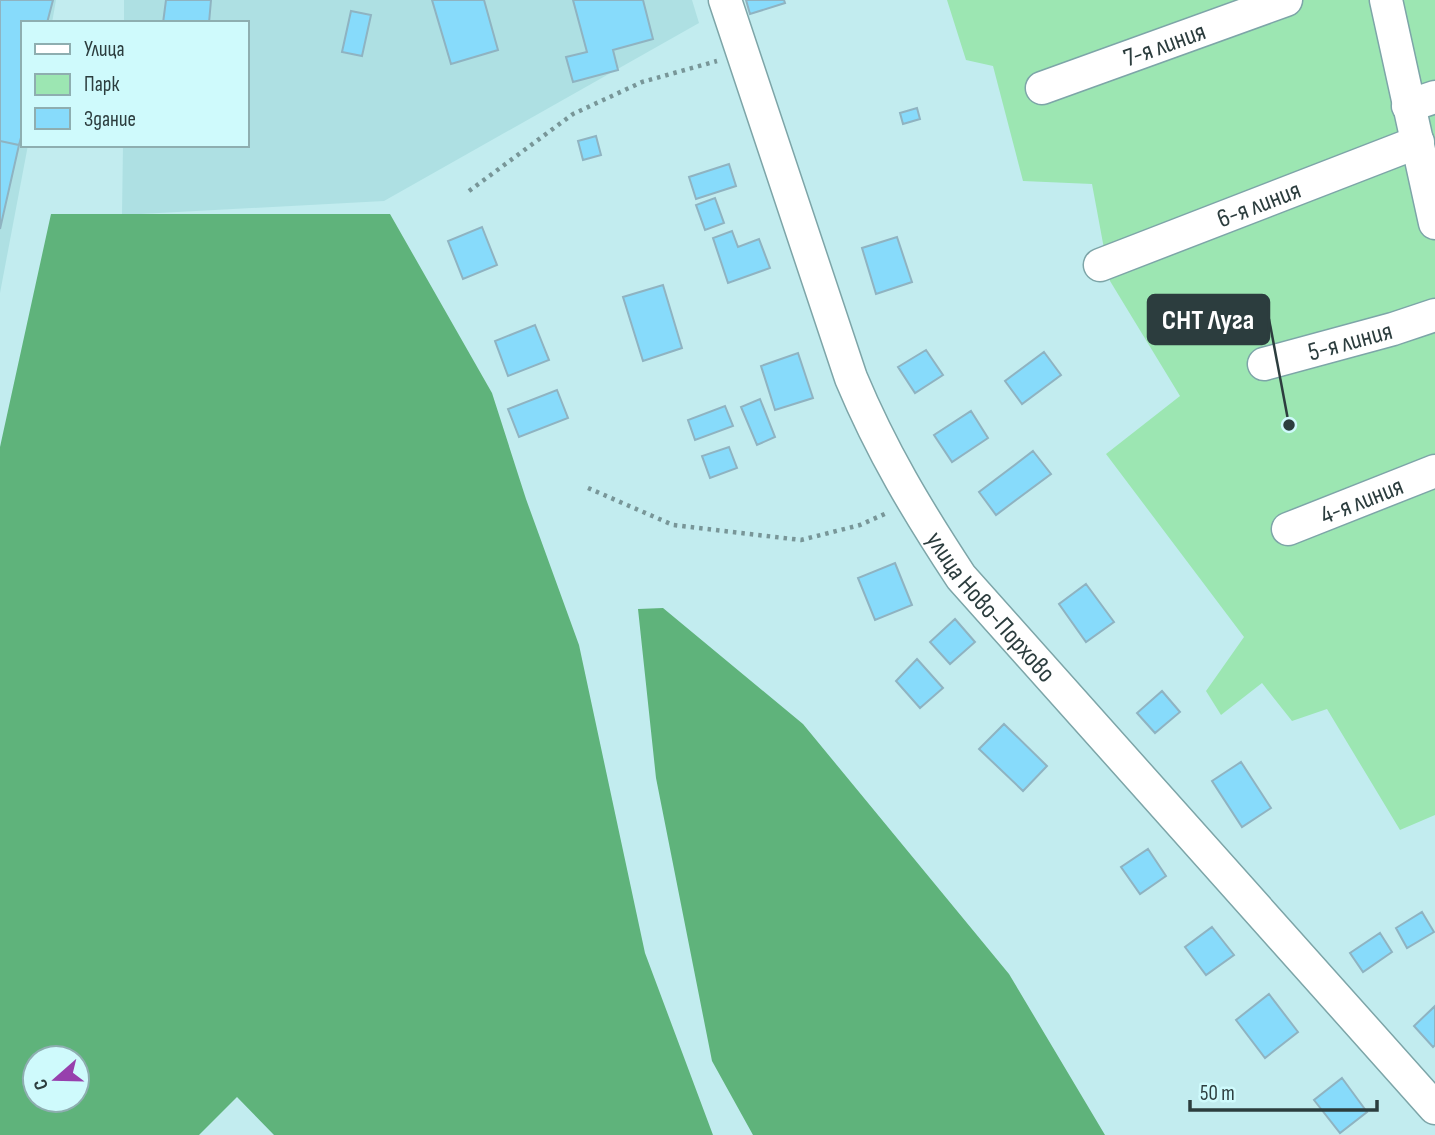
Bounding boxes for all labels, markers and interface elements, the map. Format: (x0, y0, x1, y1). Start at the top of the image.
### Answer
street label: 7-я линия (1120, 16, 1210, 74)
legend (21, 21, 248, 147)
text: Улица (84, 37, 125, 62)
text: Парк (84, 72, 119, 97)
text: Здание (84, 107, 136, 132)
street label: 6-я линия (1213, 175, 1305, 235)
callout: СНТ Луга (1148, 295, 1269, 344)
text: СНТ Луга (1162, 304, 1254, 337)
street label: 5-я линия (1305, 316, 1396, 368)
street label: 4-я линия (1316, 471, 1408, 532)
street label: улица Ново-Порхово (919, 526, 1061, 689)
north arrow (21, 1044, 91, 1114)
scale bar (1190, 1068, 1377, 1112)
text: С (29, 1076, 54, 1093)
text: 50 m (1200, 1081, 1235, 1106)

